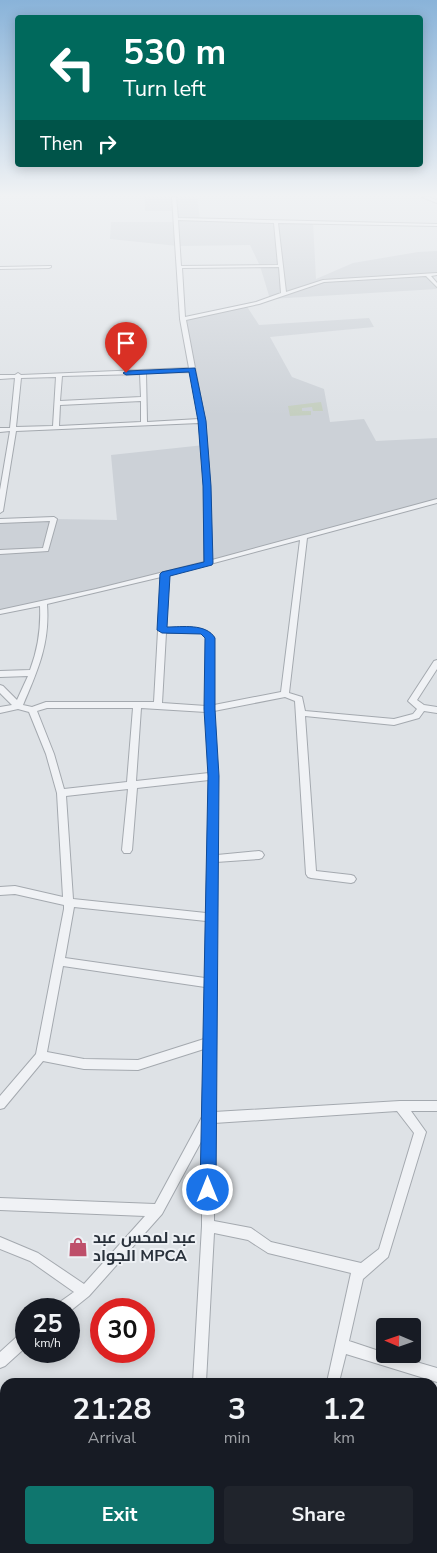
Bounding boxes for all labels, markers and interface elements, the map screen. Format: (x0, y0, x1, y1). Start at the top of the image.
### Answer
text: 530 m (123, 29, 226, 76)
icon: left (40, 35, 105, 100)
text: Turn left (123, 74, 206, 104)
icon: right (93, 130, 121, 158)
text: Then (40, 131, 83, 157)
pin (105, 322, 147, 373)
icon: arrive (112, 329, 140, 357)
position arrow (181, 1163, 233, 1215)
place label: عبد لمحس عبد الجواد MPCA (93, 1227, 196, 1267)
shop icon: عبد لمحس عبد الجواد MPCA (67, 1236, 89, 1258)
speed limit sign: 30 (90, 1298, 155, 1363)
text: 25 (32, 1307, 63, 1341)
north arrow (376, 1318, 421, 1362)
map controls (376, 1318, 421, 1363)
text: km/h (34, 1335, 61, 1351)
text: 21:28 (72, 1389, 152, 1430)
text: 3 (228, 1389, 246, 1430)
text: 1.2 (322, 1389, 366, 1430)
text: Arrival (88, 1427, 136, 1449)
text: min (224, 1427, 250, 1449)
text: km (333, 1427, 355, 1449)
button: Exit (25, 1486, 214, 1544)
button: Share (224, 1486, 413, 1544)

